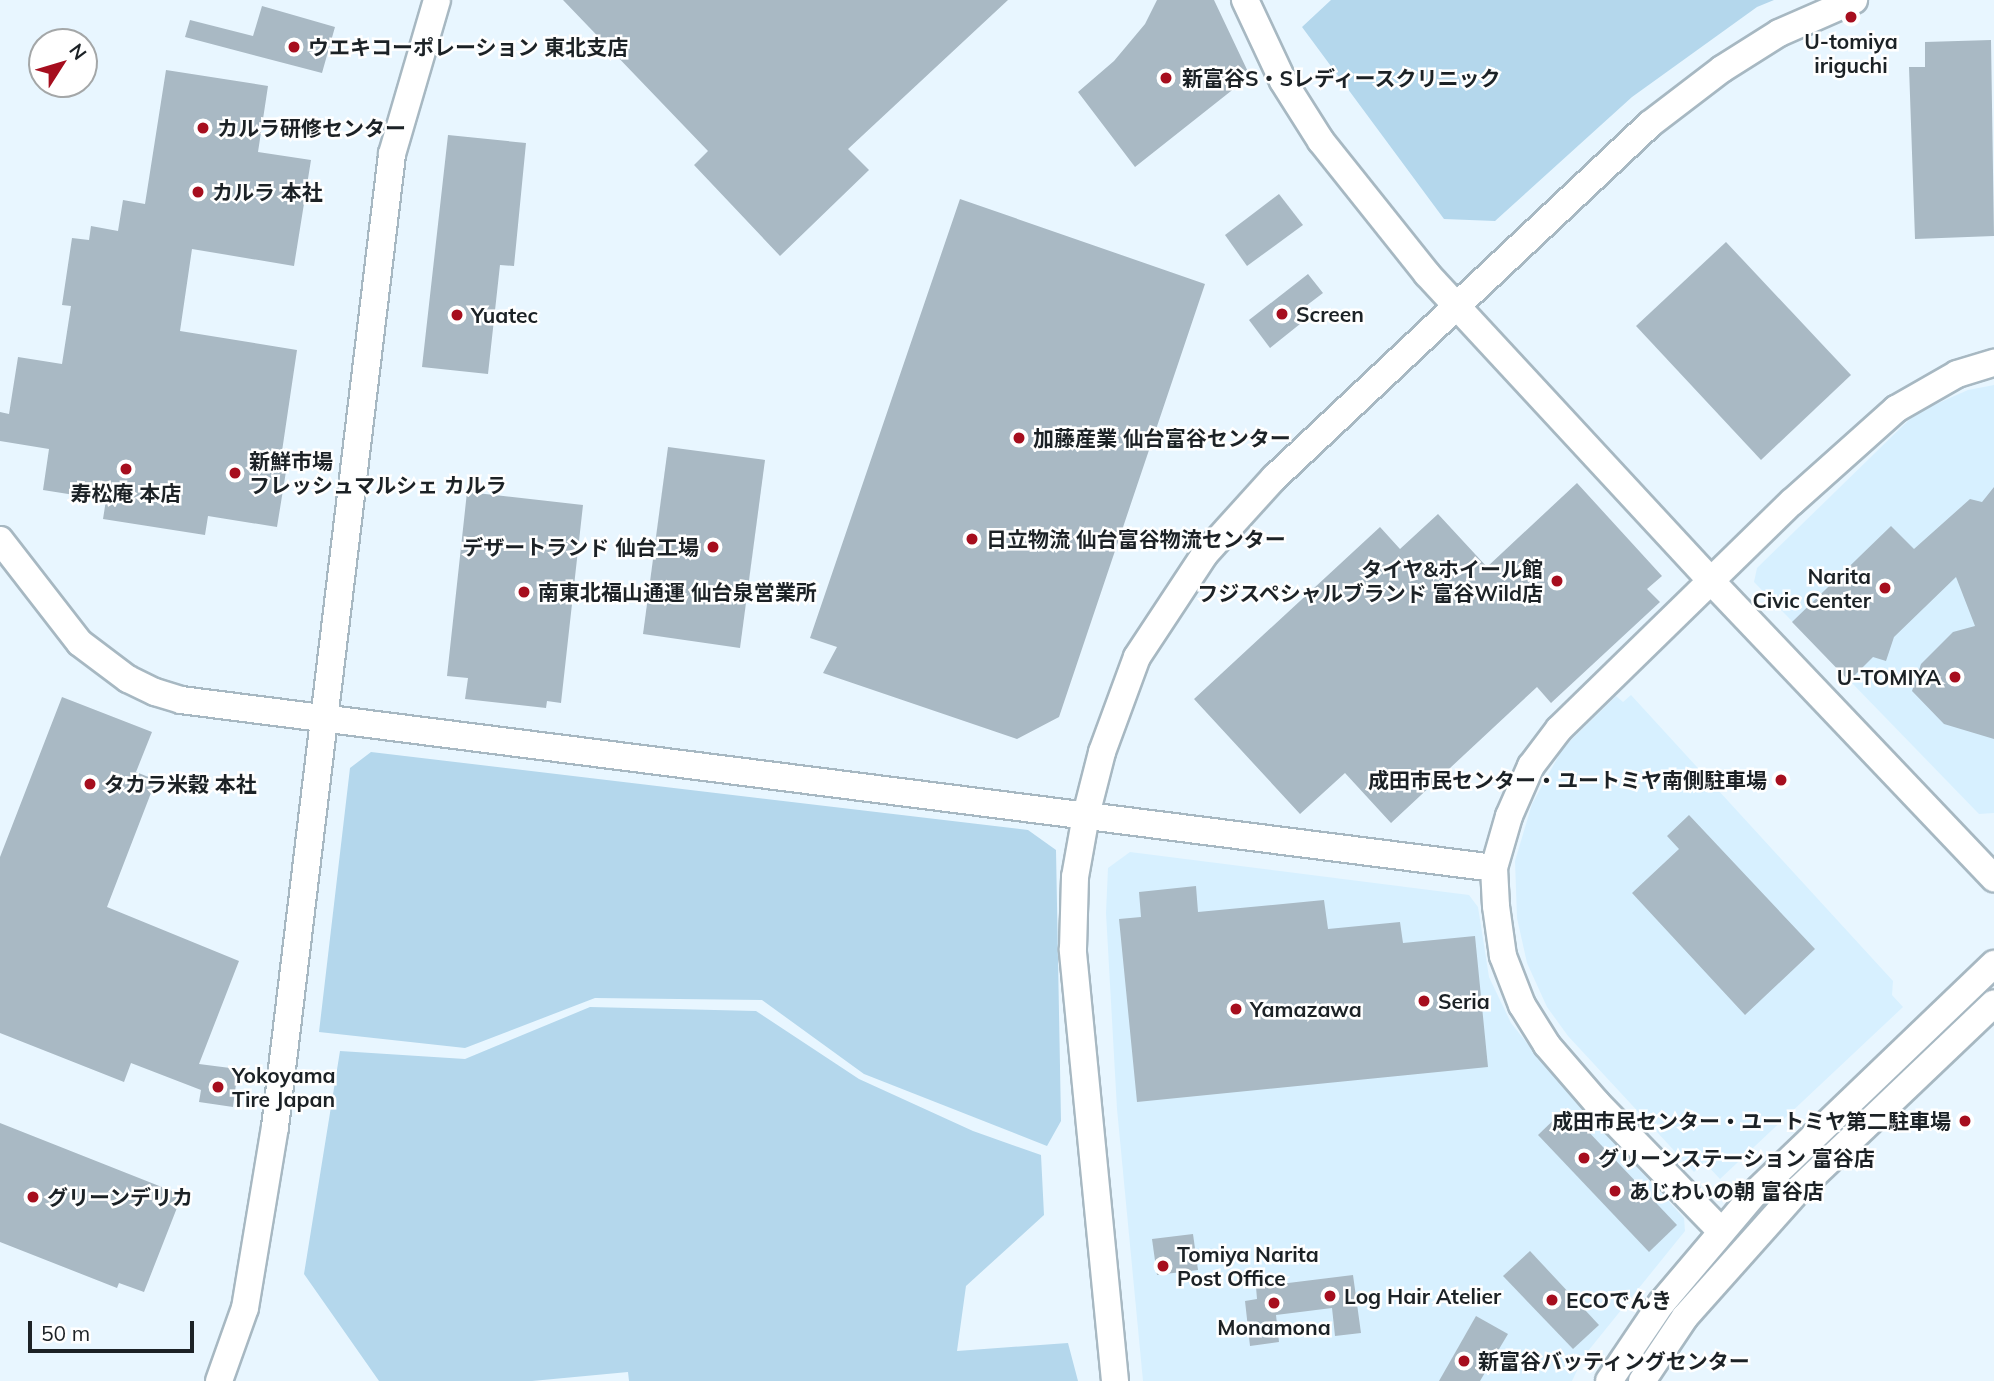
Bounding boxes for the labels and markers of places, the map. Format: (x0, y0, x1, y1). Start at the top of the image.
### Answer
marker: U-tomiya iriguchi (1843, 9, 1859, 25)
place label: U-tomiya iriguchi (1804, 28, 1898, 78)
place label: ウエキコーポレーション 東北支店 (308, 34, 629, 60)
marker: ウエキコーポレーション 東北支店 (286, 39, 302, 55)
place label: 新富谷S・Sレディースクリニック (1182, 65, 1503, 91)
marker: 新富谷S・Sレディースクリニック (1156, 68, 1176, 88)
place label: カルラ研修センター (217, 115, 406, 141)
marker: カルラ研修センター (195, 120, 211, 136)
place label: カルラ 本社 (212, 179, 323, 205)
marker: カルラ 本社 (190, 184, 206, 200)
place label: Screen (1296, 301, 1364, 327)
place label: Yuatec (471, 302, 538, 328)
marker: Screen (1274, 306, 1290, 322)
marker: Yuatec (449, 307, 465, 323)
place label: 加藤産業 仙台富谷センター (1033, 425, 1291, 451)
marker: 加藤産業 仙台富谷センター (1011, 430, 1027, 446)
place label: 新鮮市場 フレッシュマルシェ カルラ (249, 448, 507, 498)
marker: 寿松庵 本店 (118, 461, 134, 477)
marker: 新鮮市場 フレッシュマルシェ カルラ (227, 465, 243, 481)
place label: 寿松庵 本店 (71, 480, 181, 506)
place label: 日立物流 仙台富谷物流センター (986, 526, 1286, 552)
marker: 日立物流 仙台富谷物流センター (964, 531, 980, 547)
place label: デザートランド 仙台工場 (462, 534, 699, 560)
marker: デザートランド 仙台工場 (705, 539, 721, 555)
place label: タイヤ&ホイール館 フジスペシャルブランド 富谷Wild店 (1196, 556, 1543, 606)
place label: Narita Civic Center (1752, 563, 1871, 613)
marker: タイヤ&ホイール館 フジスペシャルブランド 富谷Wild店 (1549, 573, 1565, 589)
place label: 南東北福山通運 仙台泉営業所 (538, 579, 817, 605)
marker: Narita Civic Center (1877, 580, 1893, 596)
marker: 南東北福山通運 仙台泉営業所 (516, 584, 532, 600)
place label: U-TOMIYA (1837, 664, 1941, 690)
marker: U-TOMIYA (1947, 669, 1963, 685)
place label: 成田市民センター・ユートミヤ南側駐車場 (1368, 767, 1767, 793)
place label: タカラ米穀 本社 (104, 771, 257, 797)
marker: 成田市民センター・ユートミヤ南側駐車場 (1773, 772, 1789, 788)
marker: タカラ米穀 本社 (82, 776, 98, 792)
place label: Seria (1438, 988, 1490, 1014)
marker: Seria (1416, 993, 1432, 1009)
place label: Yamazawa (1250, 996, 1362, 1022)
marker: Yamazawa (1228, 1001, 1244, 1017)
place label: Yokoyama Tire Japan (232, 1062, 336, 1112)
marker: Yokoyama Tire Japan (210, 1079, 226, 1095)
place label: 成田市民センター・ユートミヤ第二駐車場 (1552, 1108, 1951, 1134)
marker: 成田市民センター・ユートミヤ第二駐車場 (1957, 1113, 1973, 1129)
place label: グリーンステーション 富谷店 (1598, 1145, 1877, 1171)
marker: グリーンステーション 富谷店 (1576, 1150, 1592, 1166)
place label: あじわいの朝 富谷店 (1629, 1178, 1824, 1204)
marker: あじわいの朝 富谷店 (1607, 1183, 1623, 1199)
place label: グリーンデリカ (47, 1184, 194, 1210)
marker: グリーンデリカ (25, 1189, 41, 1205)
place label: Tomiya Narita Post Office (1177, 1241, 1319, 1291)
marker: Tomiya Narita Post Office (1155, 1258, 1171, 1274)
place label: Log Hair Atelier (1344, 1283, 1501, 1309)
place label: ECOでんき (1566, 1287, 1672, 1313)
marker: Log Hair Atelier (1322, 1288, 1338, 1304)
marker: ECOでんき (1544, 1292, 1560, 1308)
marker: Monamona (1266, 1295, 1282, 1311)
place label: Monamona (1217, 1314, 1331, 1340)
place label: 新富谷バッティングセンター (1478, 1348, 1751, 1374)
marker: 新富谷バッティングセンター (1456, 1353, 1472, 1369)

